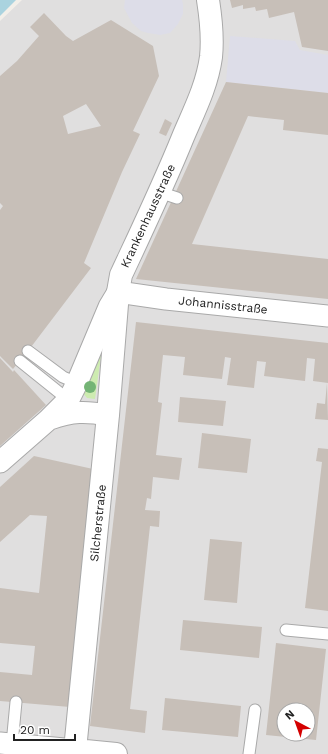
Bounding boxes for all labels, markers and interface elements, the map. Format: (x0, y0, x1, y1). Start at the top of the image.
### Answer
street label: Krankenhausstraße (118, 162, 178, 270)
street label: Johannisstraße (178, 293, 268, 317)
street label: Silcherstraße (87, 484, 109, 562)
north arrow (276, 702, 316, 742)
text: N (282, 707, 297, 722)
scale bar (14, 716, 75, 742)
text: 20 m (20, 723, 50, 737)

